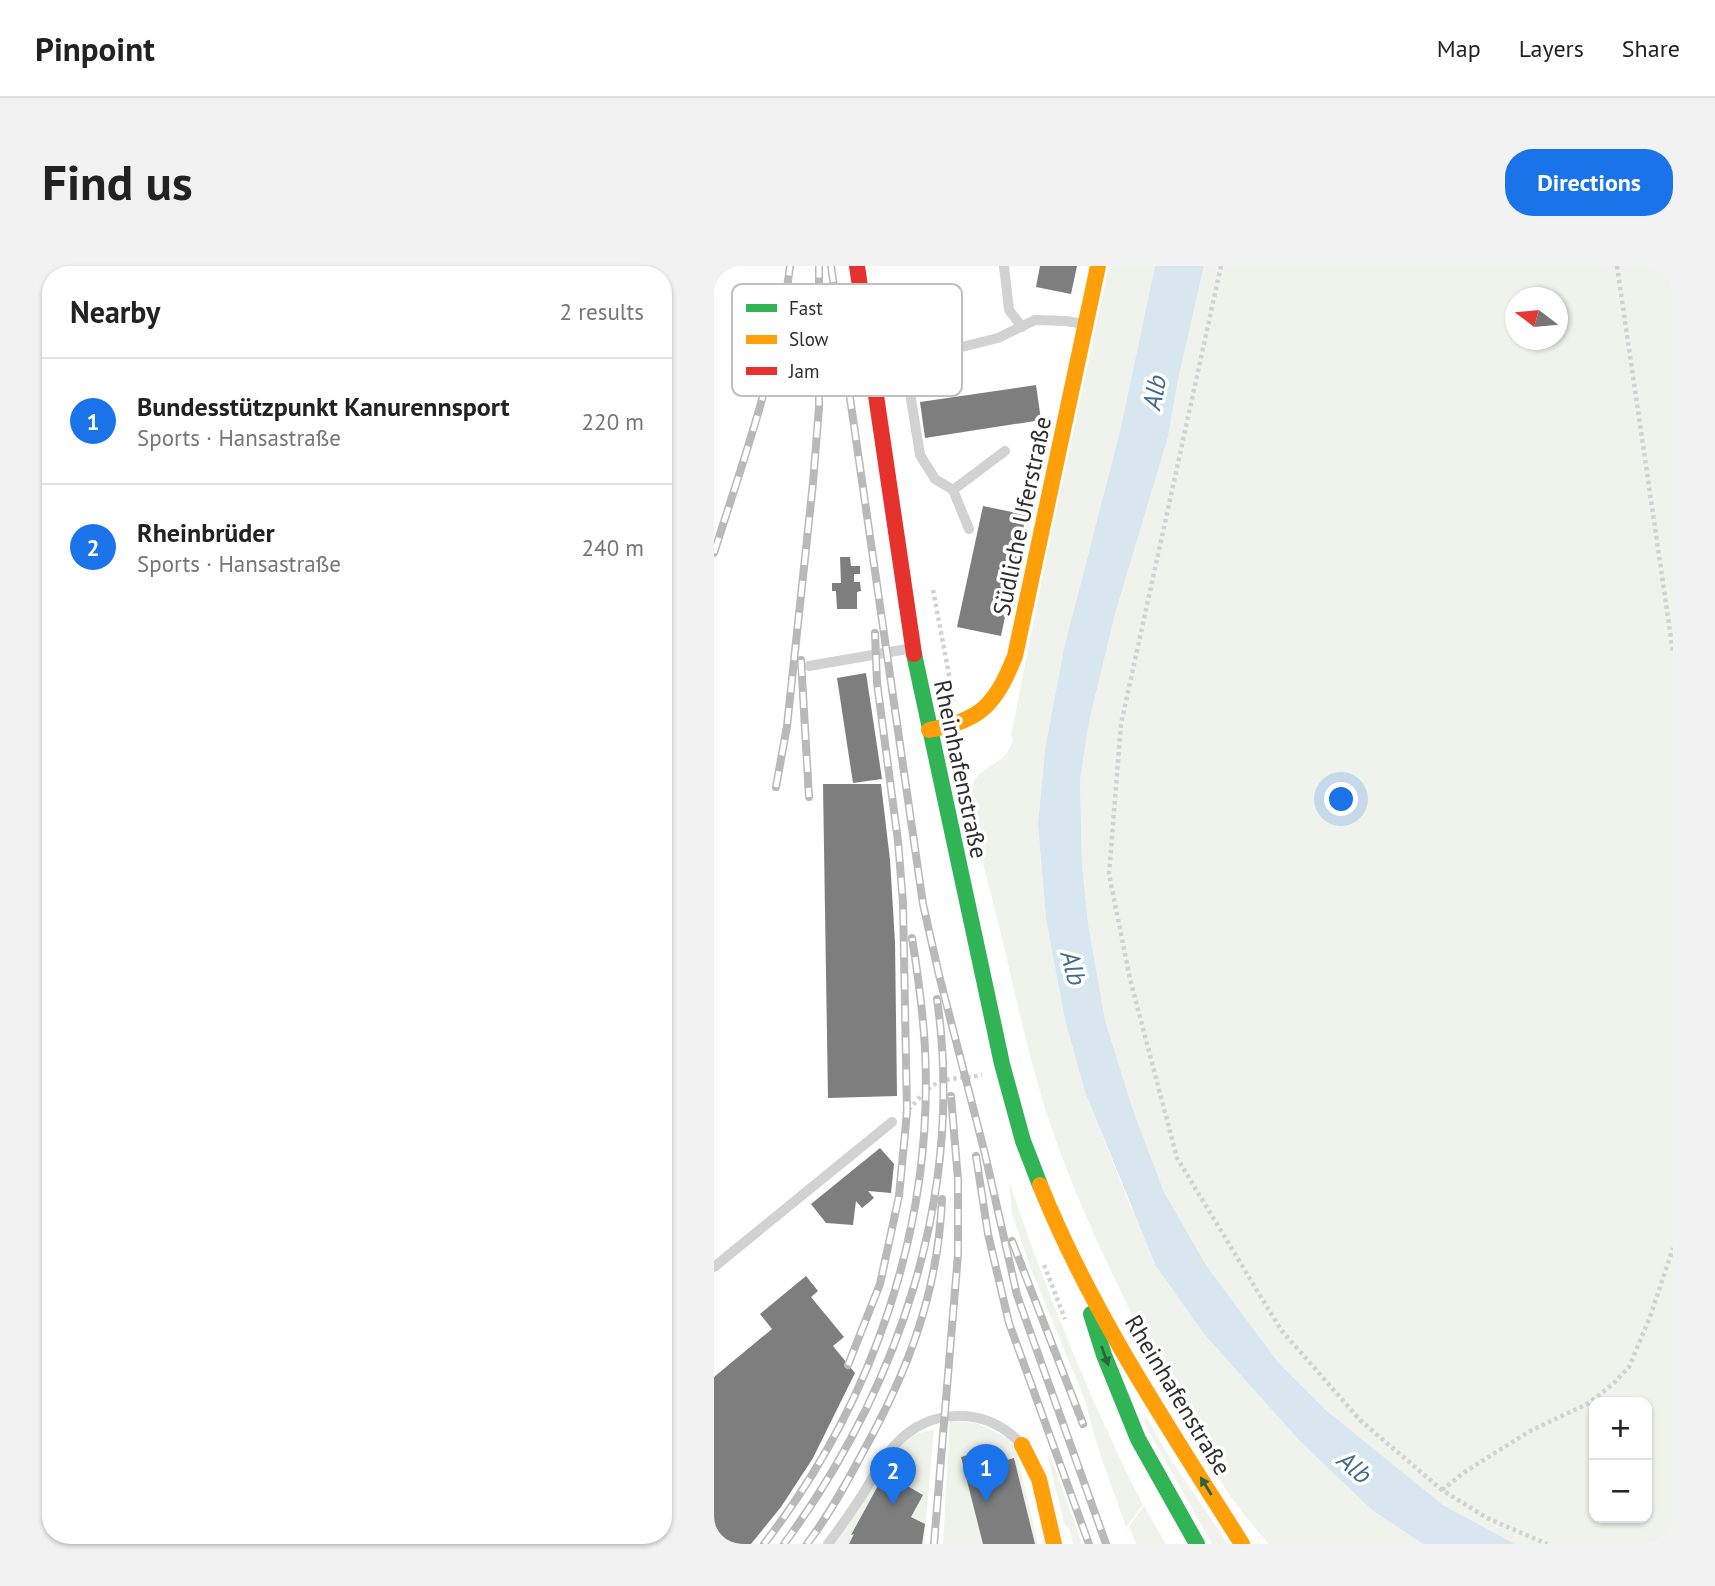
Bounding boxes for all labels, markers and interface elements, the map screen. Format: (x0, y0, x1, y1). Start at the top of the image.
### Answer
text: Pinpoint (35, 27, 155, 70)
text: Map (1437, 33, 1481, 64)
text: Layers (1519, 33, 1584, 64)
text: Share (1622, 33, 1680, 64)
button: Directions (1505, 149, 1673, 216)
text: Find us (42, 150, 193, 214)
legend (732, 284, 962, 396)
north arrow (1505, 287, 1568, 350)
text: Nearby (70, 292, 160, 331)
text: Fast (789, 296, 823, 320)
text: 2 results (560, 297, 644, 326)
text: Slow (789, 327, 829, 351)
text: Jam (788, 359, 819, 383)
water label: Alb (1134, 372, 1174, 413)
text: Bundesstützpunkt Kanurennsport (137, 390, 510, 423)
text: 1 (86, 407, 100, 436)
text: 220 m (582, 407, 644, 436)
street label: Südliche Uferstraße (986, 414, 1058, 618)
text: Sports · Hansastraße (137, 423, 341, 452)
text: Rheinbrüder (137, 516, 275, 549)
text: 2 (86, 533, 100, 562)
text: 240 m (582, 533, 644, 562)
text: Sports · Hansastraße (137, 549, 341, 578)
street label: Rheinhafenstraße (927, 677, 995, 861)
your location (1324, 782, 1358, 816)
water label: Alb (1053, 946, 1094, 989)
street label: Rheinhafenstraße (1118, 1309, 1238, 1481)
one-way arrow (1100, 1346, 1111, 1367)
map controls (1589, 1397, 1652, 1523)
button: + (1589, 1397, 1652, 1460)
water label: Alb (1330, 1442, 1379, 1491)
pin: 1 (963, 1444, 1009, 1502)
pin: 2 (870, 1447, 916, 1505)
button: − (1589, 1460, 1652, 1523)
one-way arrow (1199, 1477, 1212, 1496)

